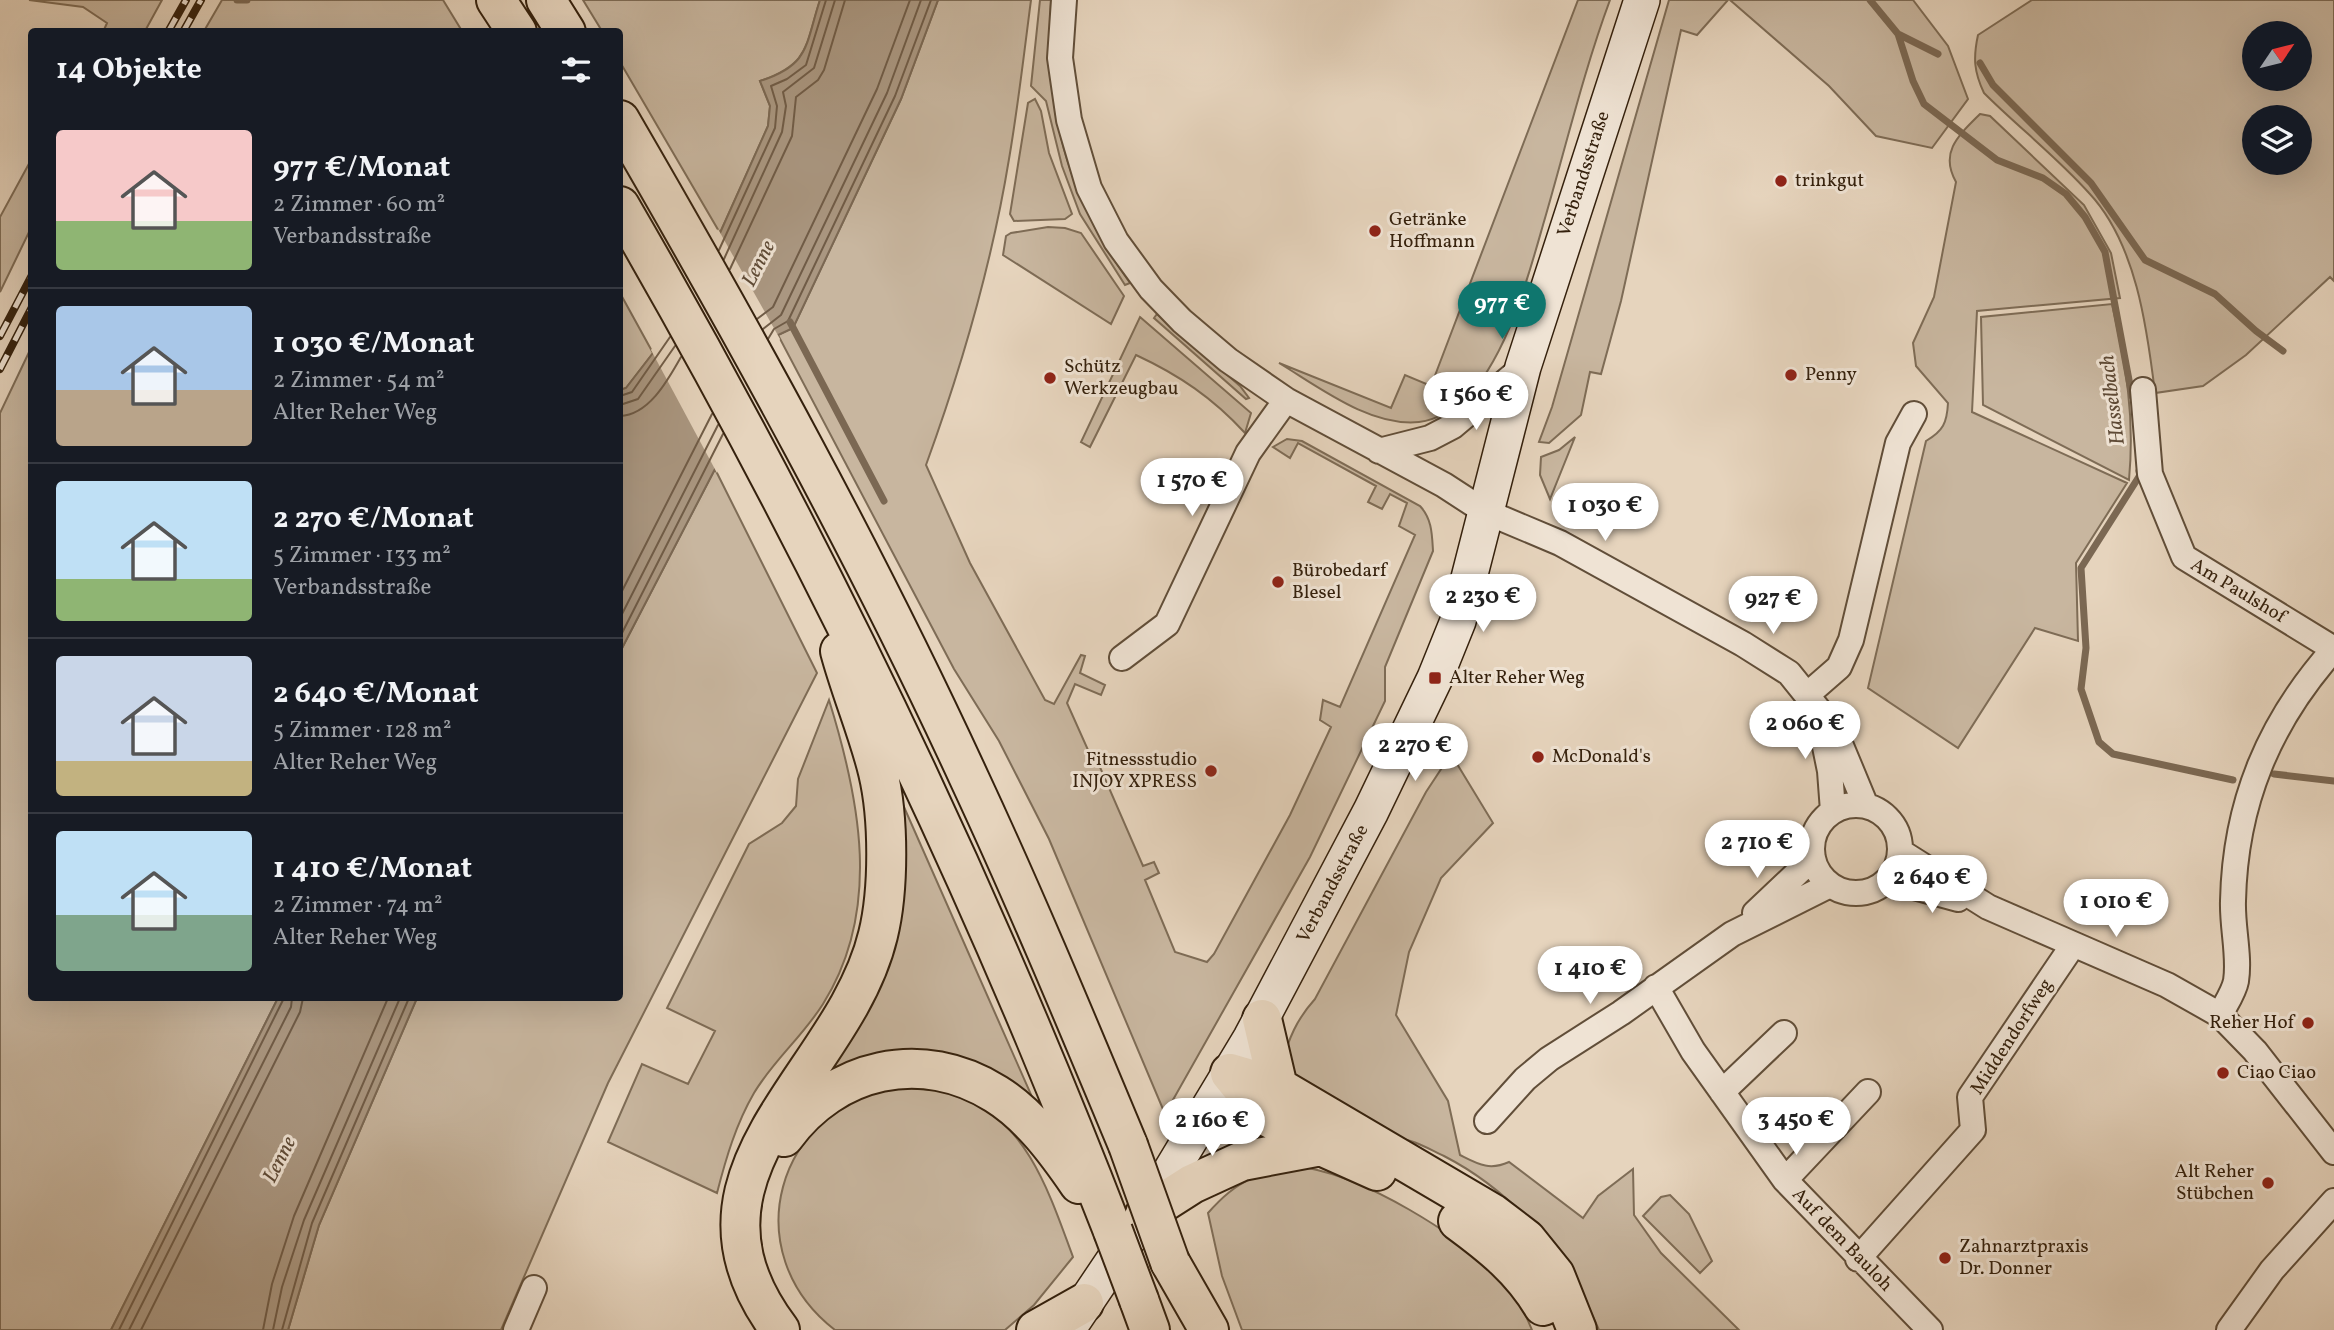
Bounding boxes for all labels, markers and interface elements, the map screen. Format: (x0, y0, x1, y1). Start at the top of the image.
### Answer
north arrow (2242, 21, 2312, 91)
map controls (2242, 21, 2312, 175)
text: 14 Objekte (56, 49, 202, 91)
icon: filters (557, 51, 595, 89)
button: layers (2242, 105, 2312, 175)
street label: Verbandsstraße (1551, 108, 1617, 240)
text: 977 €/Monat (273, 147, 450, 189)
icon: home (112, 158, 196, 242)
place label: trinkgut (1795, 168, 1864, 194)
marker: trinkgut (1773, 173, 1789, 189)
text: 2 Zimmer · 60 m² (273, 189, 445, 221)
place label: Getränke Hoffmann (1389, 207, 1475, 255)
text: Verbandsstraße (273, 221, 431, 253)
marker: Getränke Hoffmann (1367, 223, 1383, 239)
water label: Lenne (735, 235, 783, 292)
pin: 977 € (1453, 282, 1551, 341)
text: 977 € (1474, 288, 1530, 320)
text: 1 030 €/Monat (273, 323, 475, 365)
icon: home (112, 334, 196, 418)
water label: Hasselbach (2093, 353, 2133, 447)
place label: Schütz Werkzeugbau (1064, 354, 1178, 402)
place label: Penny (1805, 362, 1857, 388)
text: 2 Zimmer · 54 m² (273, 365, 445, 397)
marker: Penny (1783, 367, 1799, 383)
marker: Schütz Werkzeugbau (1042, 370, 1058, 386)
pin: 1 560 € (1411, 372, 1541, 432)
text: 1 560 € (1439, 379, 1513, 411)
text: Alter Reher Weg (273, 397, 437, 429)
pin: 1 570 € (1127, 458, 1257, 518)
text: 1 570 € (1157, 465, 1227, 497)
pin: 1 030 € (1540, 484, 1670, 543)
text: 1 030 € (1568, 490, 1642, 522)
text: 2 270 €/Monat (273, 498, 474, 540)
icon: home (112, 509, 196, 593)
text: 5 Zimmer · 133 m² (273, 540, 451, 572)
street label: Am Paulshof (2185, 552, 2292, 630)
place label: Bürobedarf Blesel (1292, 558, 1388, 606)
text: Verbandsstraße (273, 572, 431, 604)
marker: Bürobedarf Blesel (1270, 574, 1286, 590)
pin: 2 230 € (1418, 574, 1548, 634)
pin: 927 € (1724, 576, 1822, 636)
text: 2 230 € (1445, 581, 1521, 613)
text: 927 € (1745, 583, 1801, 615)
place label: Alter Reher Weg (1449, 665, 1585, 691)
marker: Alter Reher Weg (1427, 670, 1443, 686)
text: 2 640 €/Monat (273, 673, 479, 715)
icon: home (112, 684, 196, 768)
pin: 2 060 € (1740, 702, 1870, 761)
text: 2 060 € (1765, 708, 1845, 740)
text: 5 Zimmer · 128 m² (273, 715, 451, 747)
pin: 2 270 € (1350, 724, 1480, 783)
text: 2 270 € (1378, 730, 1452, 762)
place label: McDonald's (1552, 744, 1651, 770)
text: Alter Reher Weg (273, 747, 437, 779)
place label: Fitnessstudio INJOY XPRESS (1072, 747, 1197, 795)
marker: McDonald's (1530, 749, 1546, 765)
marker: Fitnessstudio INJOY XPRESS (1203, 763, 1219, 779)
street label: Verbandsstraße (1291, 820, 1375, 948)
pin: 2 710 € (1692, 820, 1822, 880)
text: 2 710 € (1721, 827, 1793, 859)
text: 1 410 €/Monat (273, 848, 472, 890)
pin: 2 640 € (1867, 856, 1997, 915)
icon: home (112, 859, 196, 943)
text: 2 640 € (1893, 862, 1971, 894)
pin: 1 010 € (2051, 880, 2181, 939)
text: 1 010 € (2080, 886, 2152, 918)
text: 2 Zimmer · 74 m² (273, 890, 442, 922)
text: Alter Reher Weg (273, 922, 437, 954)
pin: 1 410 € (1525, 946, 1655, 1006)
text: 1 410 € (1554, 953, 1626, 985)
street label: Middendorfweg (1965, 974, 2059, 1100)
place label: Reher Hof (2209, 1010, 2295, 1036)
marker: Reher Hof (2300, 1015, 2316, 1031)
place label: Ciao Ciao (2237, 1060, 2316, 1086)
marker: Ciao Ciao (2215, 1065, 2231, 1081)
pin: 2 160 € (1147, 1098, 1277, 1158)
pin: 3 450 € (1731, 1098, 1861, 1157)
text: 3 450 € (1758, 1104, 1834, 1136)
text: 2 160 € (1175, 1105, 1249, 1137)
water label: Lenne (256, 1131, 304, 1188)
place label: Alt Reher Stübchen (2175, 1159, 2254, 1207)
marker: Alt Reher Stübchen (2260, 1175, 2276, 1191)
street label: Auf dem Bauloh (1786, 1182, 1898, 1298)
place label: Zahnarztpraxis Dr. Donner (1959, 1234, 2089, 1282)
marker: Zahnarztpraxis Dr. Donner (1937, 1250, 1953, 1266)

